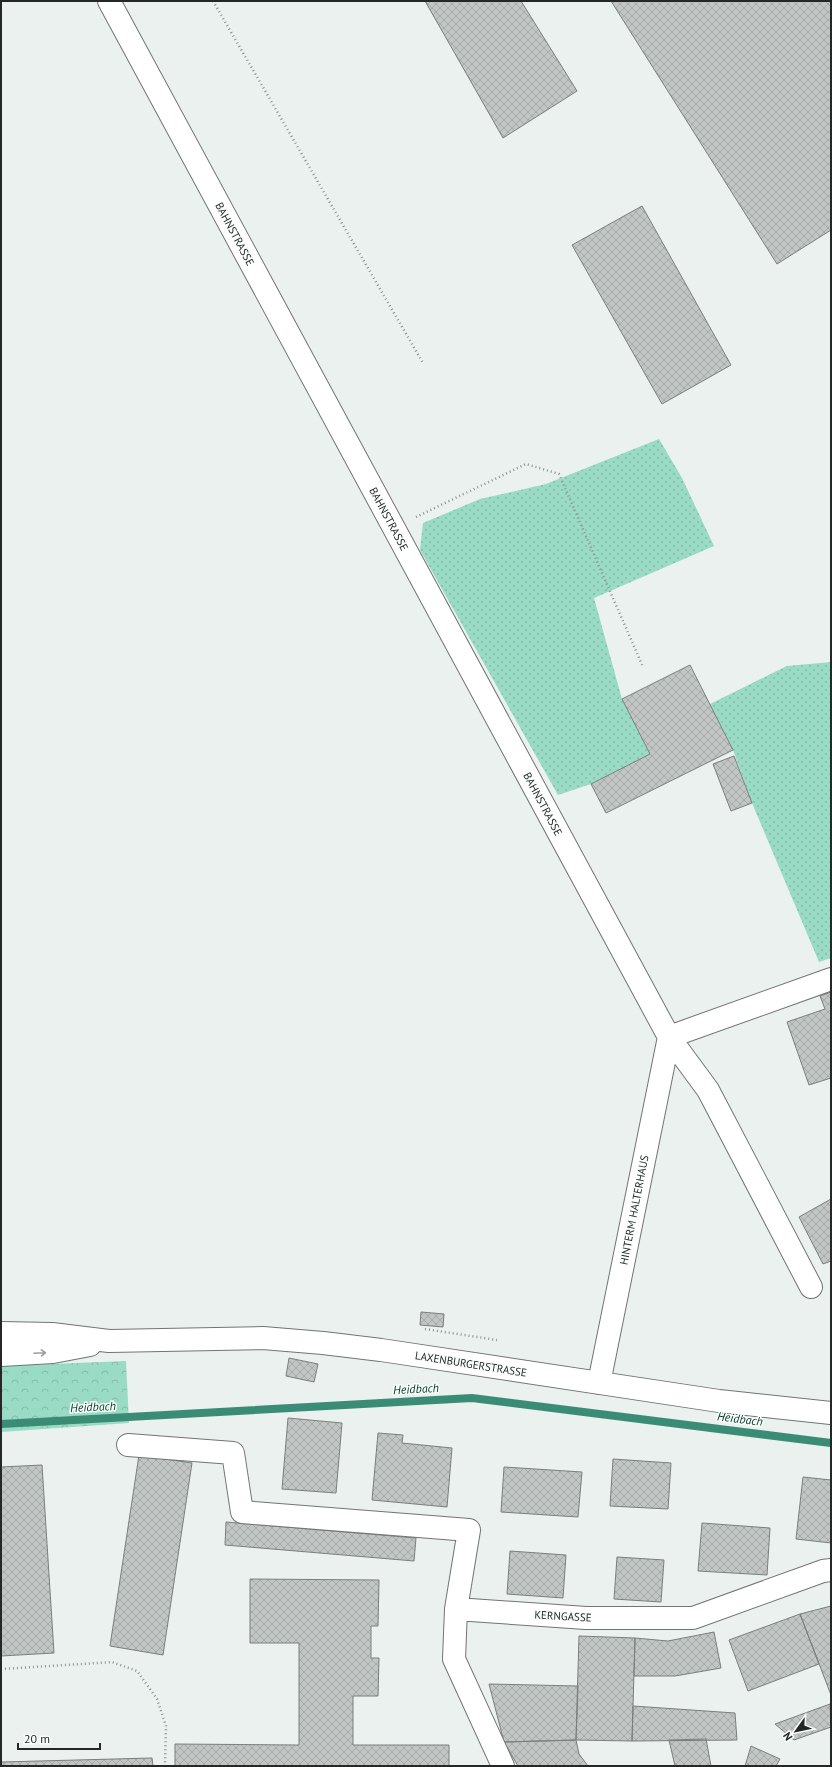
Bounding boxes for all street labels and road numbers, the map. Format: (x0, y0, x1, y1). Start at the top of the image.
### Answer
street label: BAHNSTRASSE (212, 200, 258, 268)
street label: BAHNSTRASSE (366, 485, 412, 553)
street label: BAHNSTRASSE (520, 770, 566, 838)
street label: HINTERM HALTERHAUS (616, 1154, 652, 1266)
street label: LAXENBURGERSTRASSE (414, 1348, 528, 1380)
street label: KERNGASSE (534, 1608, 592, 1624)

